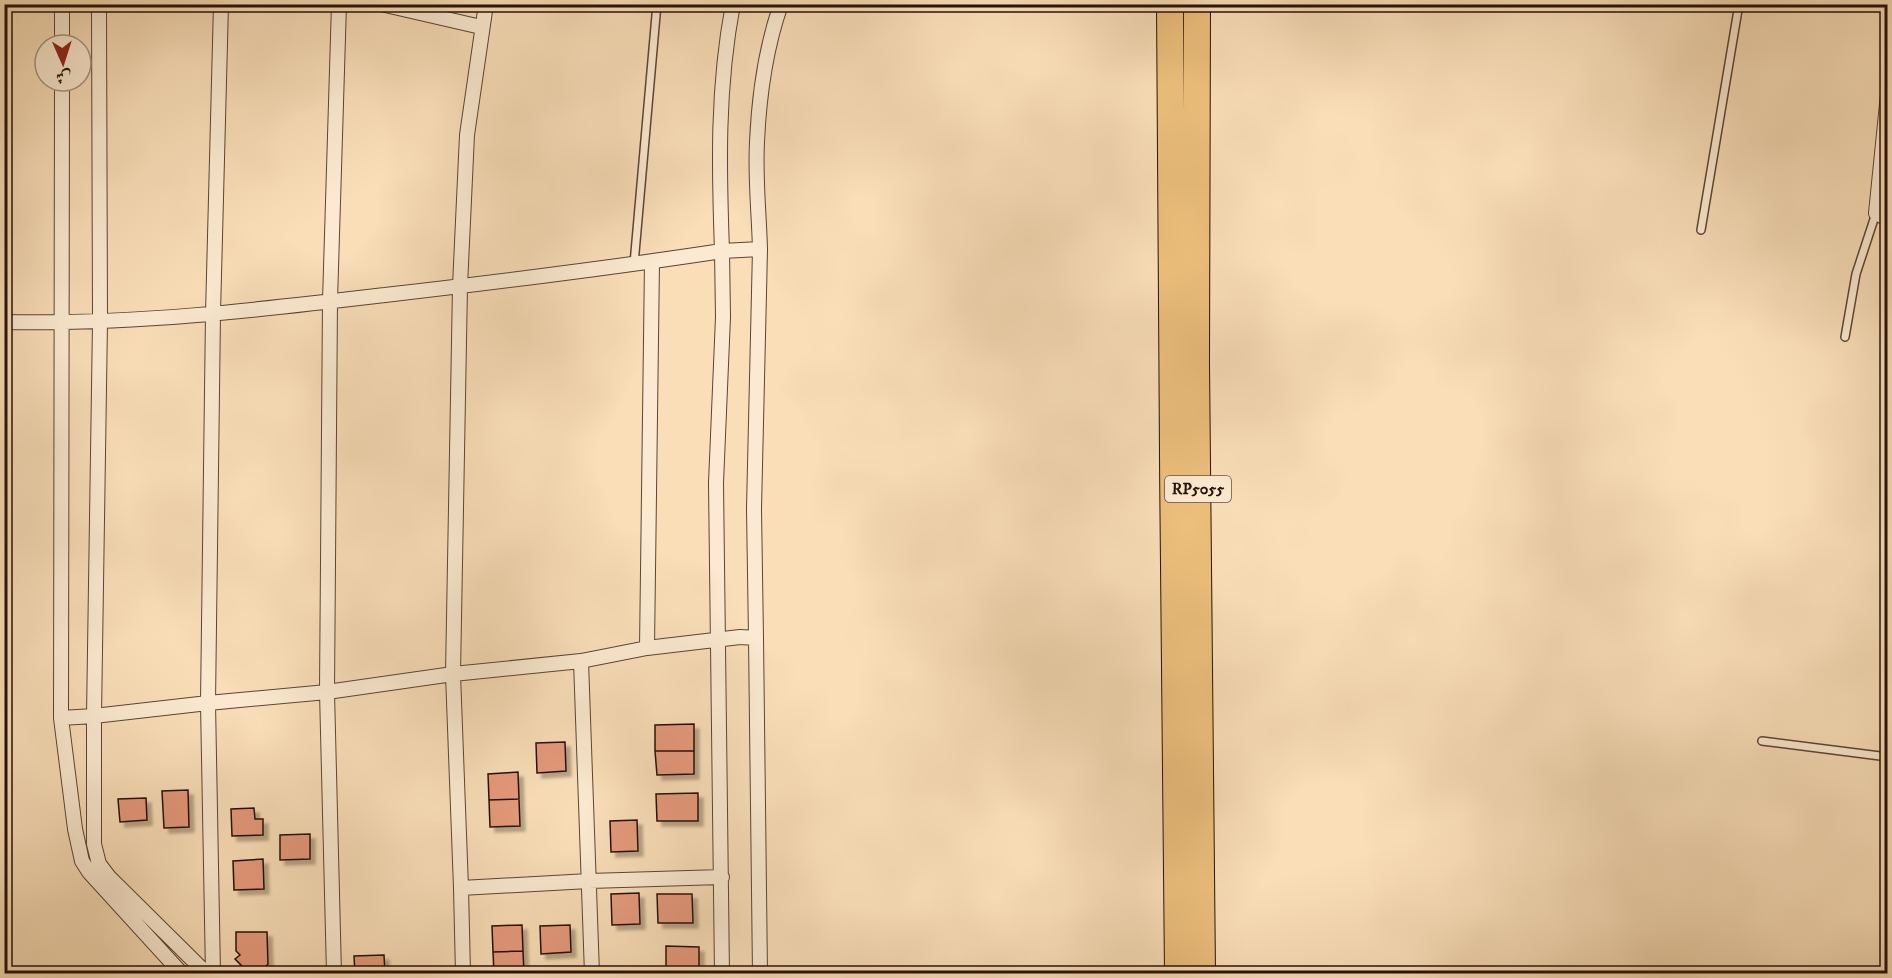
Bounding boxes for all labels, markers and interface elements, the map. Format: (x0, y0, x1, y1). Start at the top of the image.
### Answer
north arrow (33, 33, 93, 93)
text: ش (55, 67, 72, 87)
road number: RP5055 (1165, 476, 1231, 502)

